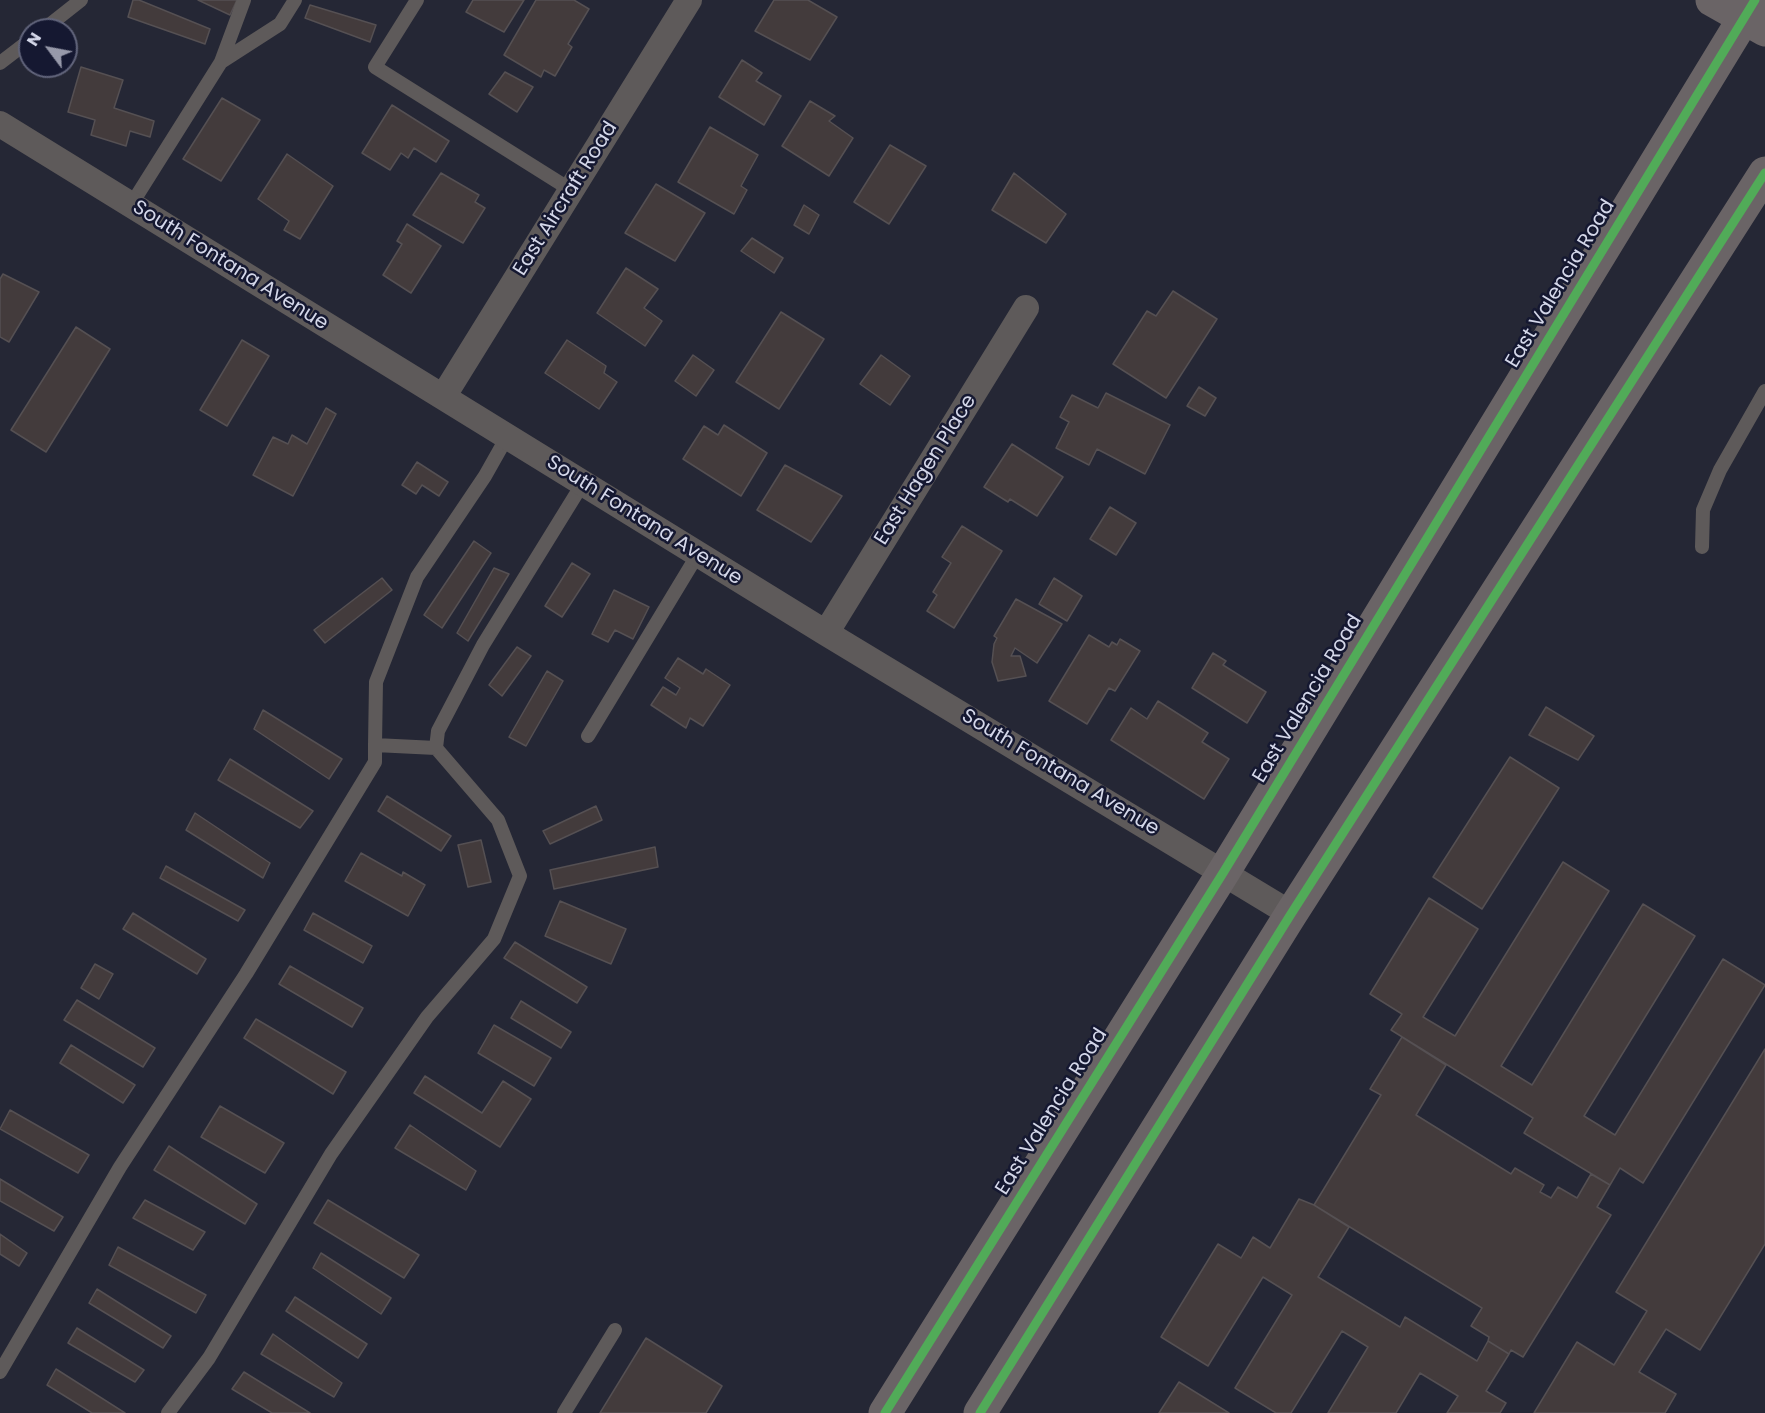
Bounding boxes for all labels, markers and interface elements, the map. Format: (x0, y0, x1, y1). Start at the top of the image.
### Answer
north arrow (18, 18, 78, 78)
text: N (21, 28, 47, 50)
street label: East Aircraft Road (509, 118, 623, 280)
street label: South Fontana Avenue (128, 196, 332, 336)
street label: East Valencia Road (1501, 196, 1621, 372)
street label: East Hagen Place (870, 390, 982, 550)
street label: South Fontana Avenue (542, 451, 746, 591)
street label: East Valencia Road (1248, 611, 1368, 787)
street label: South Fontana Avenue (957, 705, 1163, 841)
street label: East Valencia Road (991, 1024, 1113, 1200)

